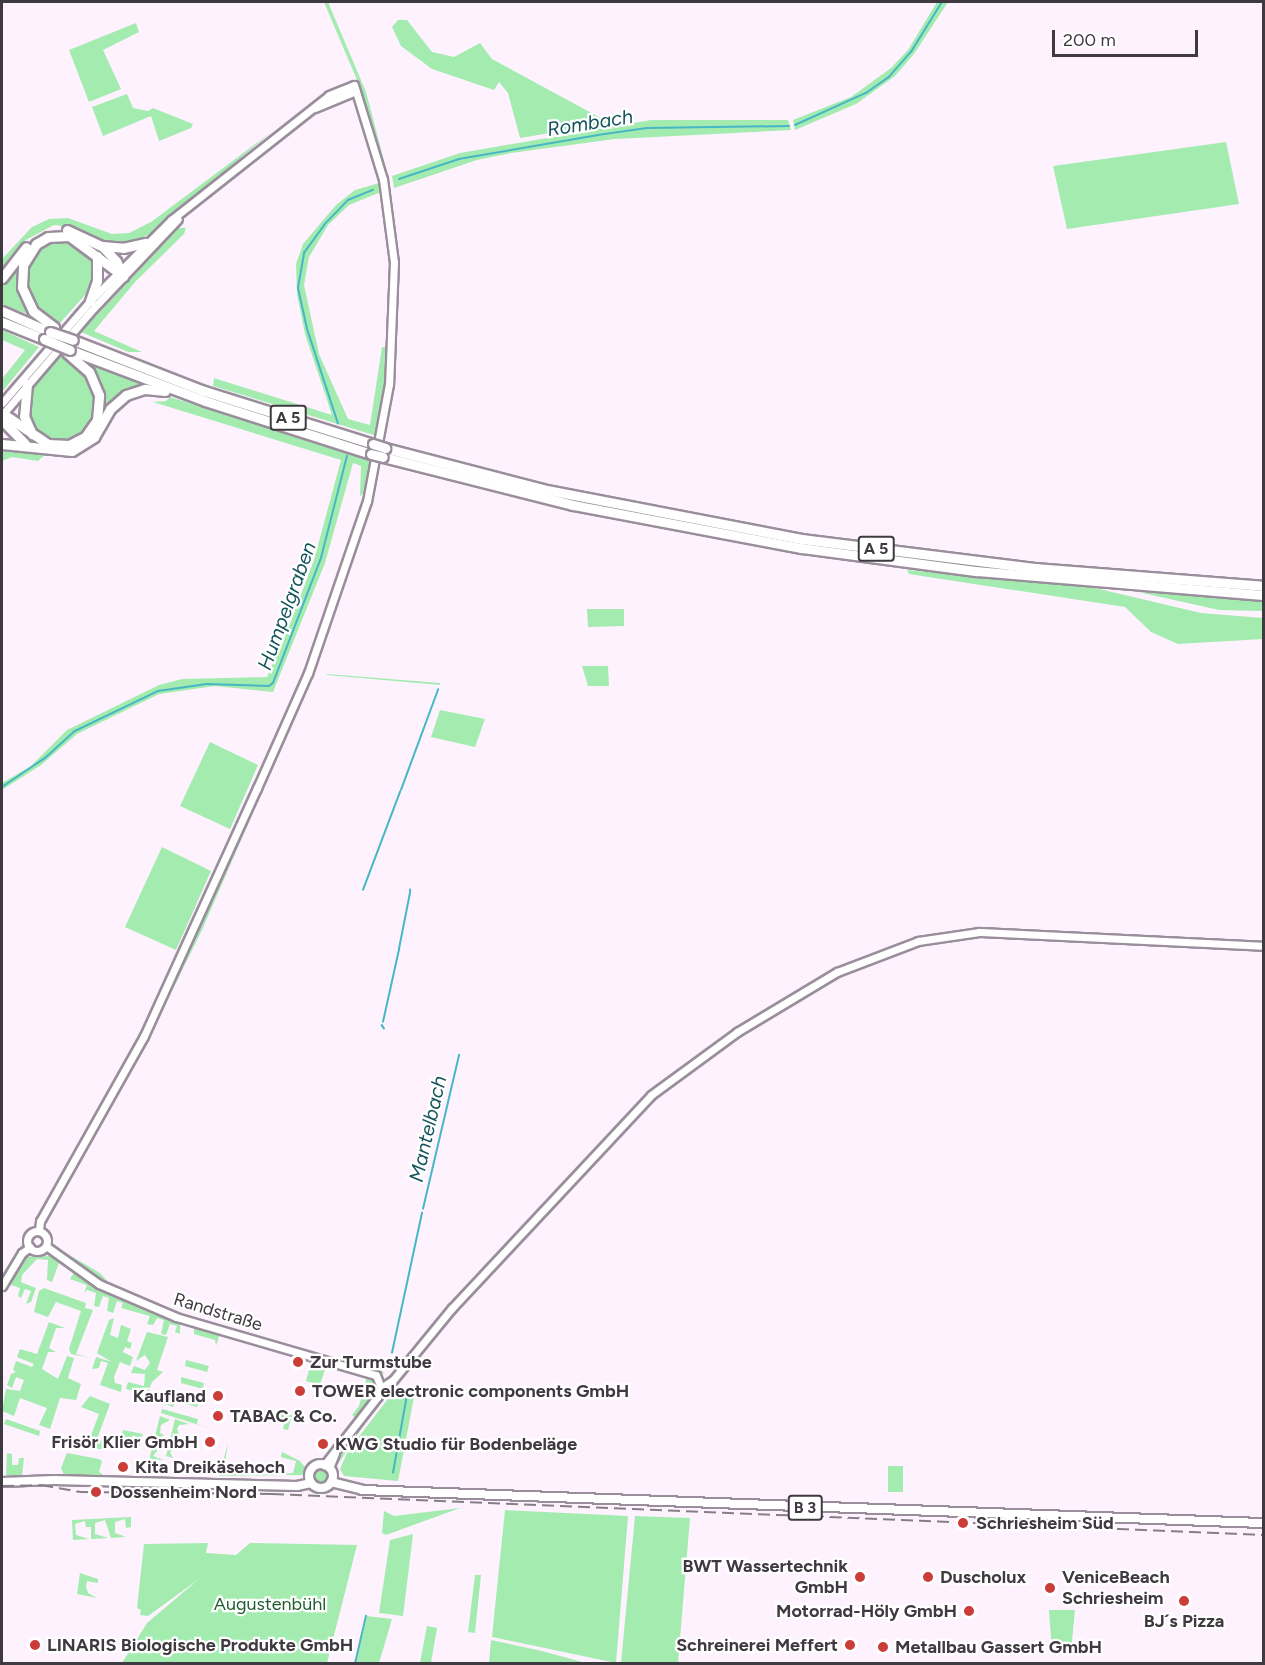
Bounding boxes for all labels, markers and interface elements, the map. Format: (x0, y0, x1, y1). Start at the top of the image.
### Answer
scale bar (1055, 18, 1200, 56)
text: 200 m (1063, 29, 1116, 51)
water label: Rombach (545, 104, 635, 142)
road number: A 5 (268, 405, 308, 431)
road number: A 5 (856, 536, 896, 562)
water label: Humpelgraben (253, 539, 321, 673)
water label: Mantelbach (404, 1073, 452, 1185)
street label: Randstraße (171, 1288, 265, 1336)
place label: Zur Turmstube (310, 1351, 432, 1373)
marker: Zur Turmstube (291, 1355, 305, 1369)
place label: TOWER electronic components GmbH (312, 1380, 629, 1402)
marker: TOWER electronic components GmbH (293, 1384, 307, 1398)
place label: Kaufland (133, 1385, 206, 1407)
marker: Kaufland (211, 1389, 225, 1403)
place label: TABAC & Co. (230, 1405, 337, 1427)
marker: TABAC & Co. (211, 1409, 225, 1423)
place label: Frisör Klier GmbH (51, 1431, 198, 1453)
place label: KWG Studio für Bodenbeläge (335, 1433, 577, 1455)
marker: Frisör Klier GmbH (203, 1435, 217, 1449)
marker: KWG Studio für Bodenbeläge (316, 1437, 330, 1451)
place label: Kita Dreikäsehoch (135, 1456, 285, 1478)
marker: Kita Dreikäsehoch (116, 1460, 130, 1474)
place label: Dossenheim Nord (110, 1481, 257, 1503)
marker: Dossenheim Nord (87, 1483, 105, 1501)
road number: B 3 (787, 1495, 823, 1521)
place label: Schriesheim Süd (976, 1512, 1114, 1534)
marker: Schriesheim Süd (954, 1514, 972, 1532)
place label: BWT Wassertechnik GmbH (683, 1556, 848, 1598)
place label: Duscholux (940, 1566, 1026, 1588)
place label: VeniceBeach Schriesheim (1062, 1567, 1170, 1610)
marker: BWT Wassertechnik GmbH (853, 1570, 867, 1584)
marker: Duscholux (921, 1570, 935, 1584)
marker: VeniceBeach Schriesheim (1043, 1581, 1057, 1595)
park label: Augustenbühl (214, 1593, 326, 1615)
marker: BJ´s Pizza (1177, 1594, 1191, 1608)
place label: Motorrad-Höly GmbH (776, 1600, 957, 1622)
marker: Motorrad-Höly GmbH (962, 1604, 976, 1618)
place label: BJ´s Pizza (1144, 1610, 1224, 1632)
place label: LINARIS Biologische Produkte GmbH (47, 1634, 353, 1656)
place label: Schreinerei Meffert (676, 1634, 838, 1656)
place label: Metallbau Gassert GmbH (895, 1636, 1102, 1658)
marker: LINARIS Biologische Produkte GmbH (28, 1638, 42, 1652)
marker: Schreinerei Meffert (843, 1638, 857, 1652)
marker: Metallbau Gassert GmbH (876, 1640, 890, 1654)

